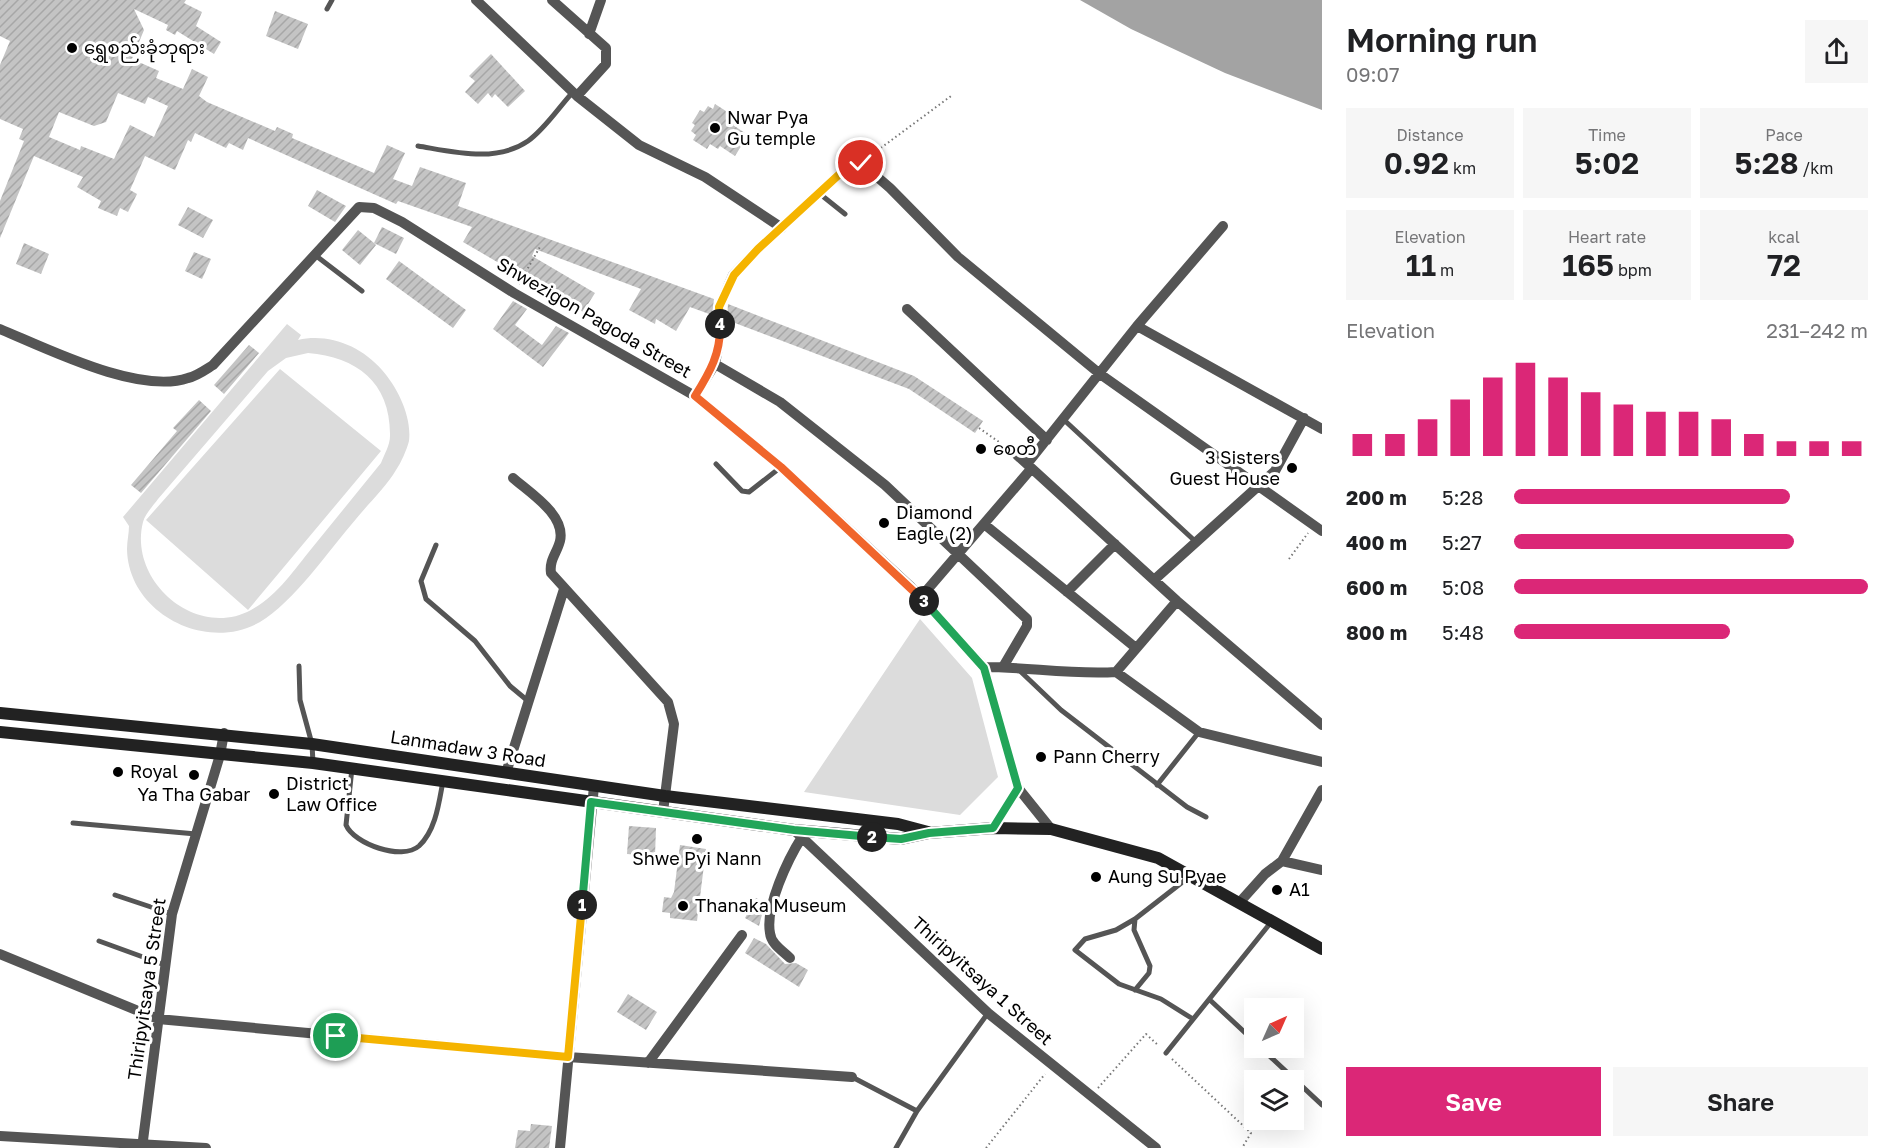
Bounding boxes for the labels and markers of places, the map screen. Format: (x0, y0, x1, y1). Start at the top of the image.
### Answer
place label: ရွှေစည်းခုံဘုရား (84, 35, 205, 63)
marker: ရွှေစည်းခုံဘုရား (65, 41, 79, 55)
place label: Nwar Pya Gu temple (727, 106, 816, 149)
marker: Nwar Pya Gu temple (708, 121, 722, 135)
pin (835, 137, 886, 188)
pin: 4 (705, 309, 735, 339)
place label: စေတီ (993, 435, 1037, 459)
marker: စေတီ (974, 442, 988, 456)
place label: 3 Sisters Guest House (1169, 446, 1280, 489)
marker: 3 Sisters Guest House (1285, 461, 1299, 475)
place label: Diamond Eagle (2) (896, 501, 973, 544)
marker: Diamond Eagle (2) (877, 516, 891, 530)
pin: 3 (909, 586, 939, 616)
place label: Pann Cherry (1053, 745, 1160, 767)
marker: Pann Cherry (1034, 750, 1048, 764)
place label: Royal (130, 760, 178, 782)
marker: Royal (111, 765, 125, 779)
marker: Ya Tha Gabar (187, 768, 201, 782)
place label: District Law Office (286, 772, 377, 815)
place label: Ya Tha Gabar (138, 783, 250, 805)
marker: District Law Office (267, 787, 281, 801)
pin: 2 (857, 822, 887, 852)
marker: Shwe Pyi Nann (690, 832, 704, 846)
place label: Shwe Pyi Nann (632, 847, 762, 869)
place label: Aung Su Pyae (1108, 865, 1226, 887)
marker: Aung Su Pyae (1089, 870, 1103, 884)
place label: A1 (1289, 878, 1310, 900)
marker: A1 (1270, 883, 1284, 897)
pin: 1 (567, 890, 597, 920)
place label: Thanaka Museum (695, 894, 846, 916)
marker: Thanaka Museum (676, 899, 690, 913)
pin (310, 1010, 361, 1061)

